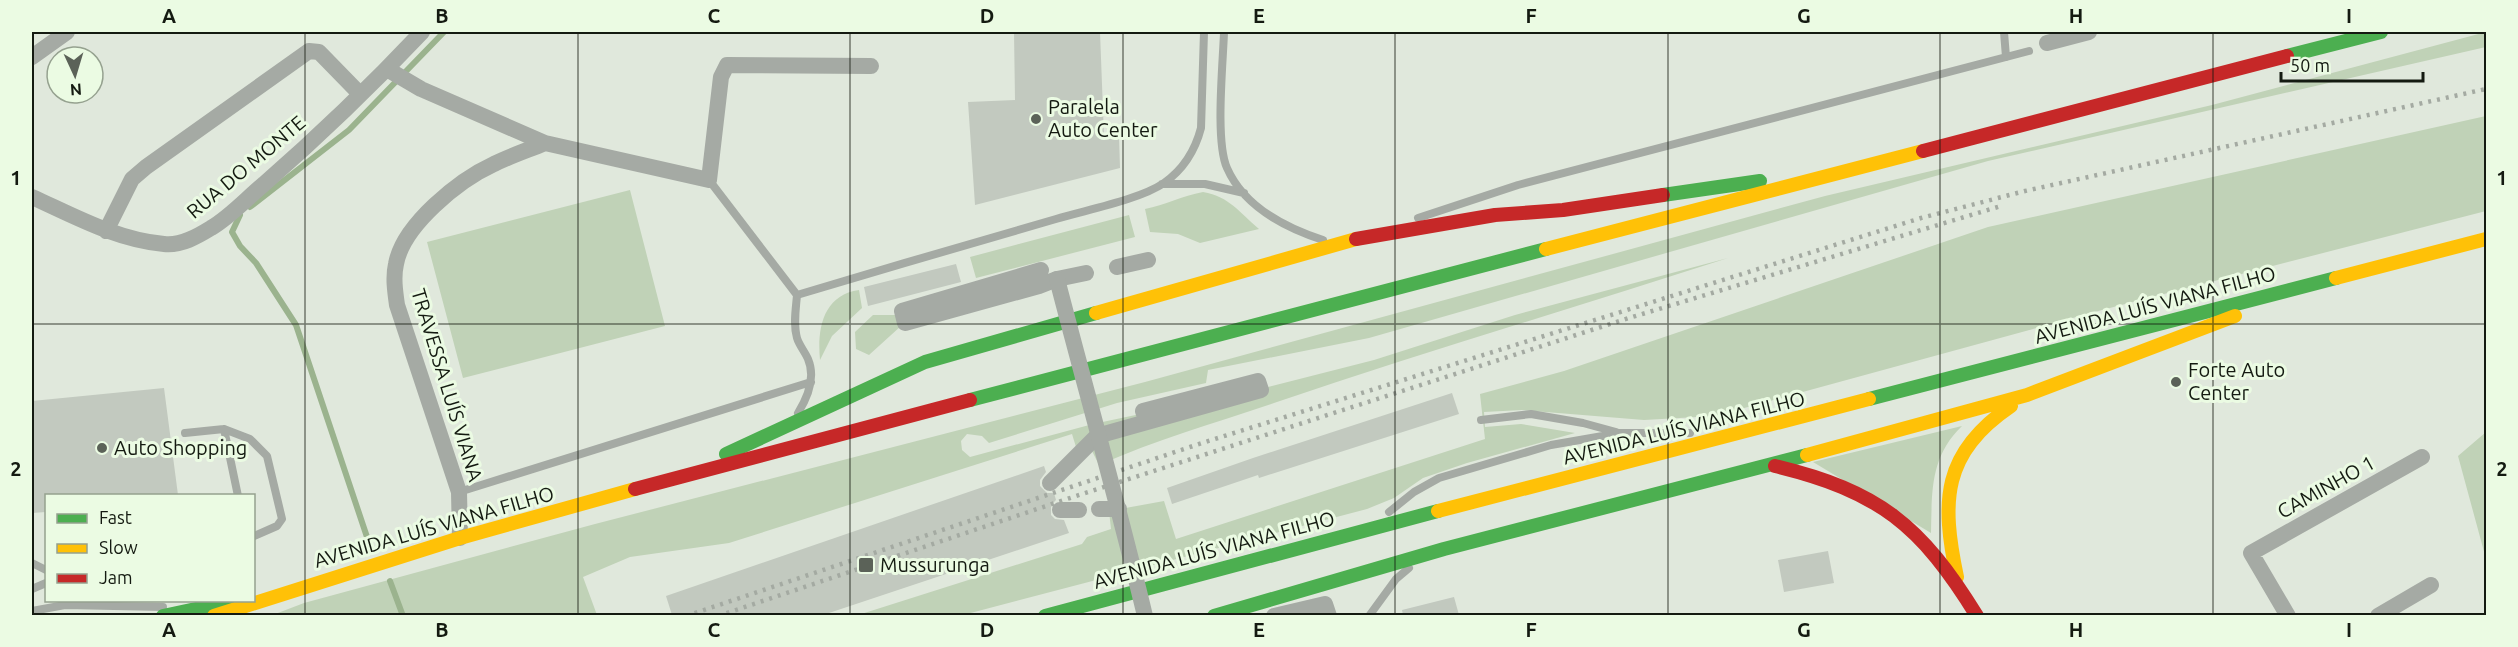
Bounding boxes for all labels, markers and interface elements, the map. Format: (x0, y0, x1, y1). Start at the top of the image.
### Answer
text: A (162, 4, 176, 27)
text: B (435, 4, 449, 27)
text: C (708, 4, 721, 27)
text: D (980, 4, 994, 27)
text: E (1253, 4, 1265, 27)
text: F (1525, 4, 1537, 27)
text: G (1797, 4, 1811, 27)
text: H (2069, 4, 2083, 27)
text: I (2346, 4, 2352, 27)
north arrow (45, 45, 105, 105)
scale bar (2281, 45, 2424, 83)
text: 50 m (2290, 55, 2330, 75)
text: N (69, 81, 83, 99)
place label: Paralela Auto Center (1048, 95, 1158, 141)
street label: RUA DO MONTE (182, 110, 310, 223)
marker: Paralela Auto Center (1029, 112, 1043, 126)
text: 1 (10, 166, 22, 189)
text: 1 (2496, 166, 2508, 189)
street label: AVENIDA LUÍS VIANA FILHO (2032, 261, 2278, 348)
street label: TRAVESSA LUÍS VIANA (407, 286, 488, 484)
place label: Forte Auto Center (2188, 358, 2285, 404)
marker: Forte Auto Center (2169, 375, 2183, 389)
street label: AVENIDA LUÍS VIANA FILHO (1560, 386, 1807, 469)
place label: Auto Shopping (114, 436, 247, 459)
marker: Auto Shopping (95, 441, 109, 455)
street label: CAMINHO 1 (2273, 450, 2378, 523)
text: 2 (10, 457, 22, 480)
text: 2 (2496, 457, 2508, 480)
street label: AVENIDA LUÍS VIANA FILHO (311, 481, 557, 572)
legend (45, 494, 255, 602)
street label: AVENIDA LUÍS VIANA FILHO (1091, 506, 1337, 593)
text: Fast (99, 507, 132, 527)
text: Slow (99, 537, 138, 557)
place label: Mussurunga (880, 553, 990, 576)
marker: Mussurunga (857, 556, 875, 574)
text: Jam (99, 567, 133, 587)
text: A (162, 618, 176, 641)
text: B (435, 618, 449, 641)
text: C (708, 618, 721, 641)
text: D (980, 618, 994, 641)
text: E (1253, 618, 1265, 641)
text: F (1525, 618, 1537, 641)
text: G (1797, 618, 1811, 641)
text: H (2069, 618, 2083, 641)
text: I (2346, 618, 2352, 641)

